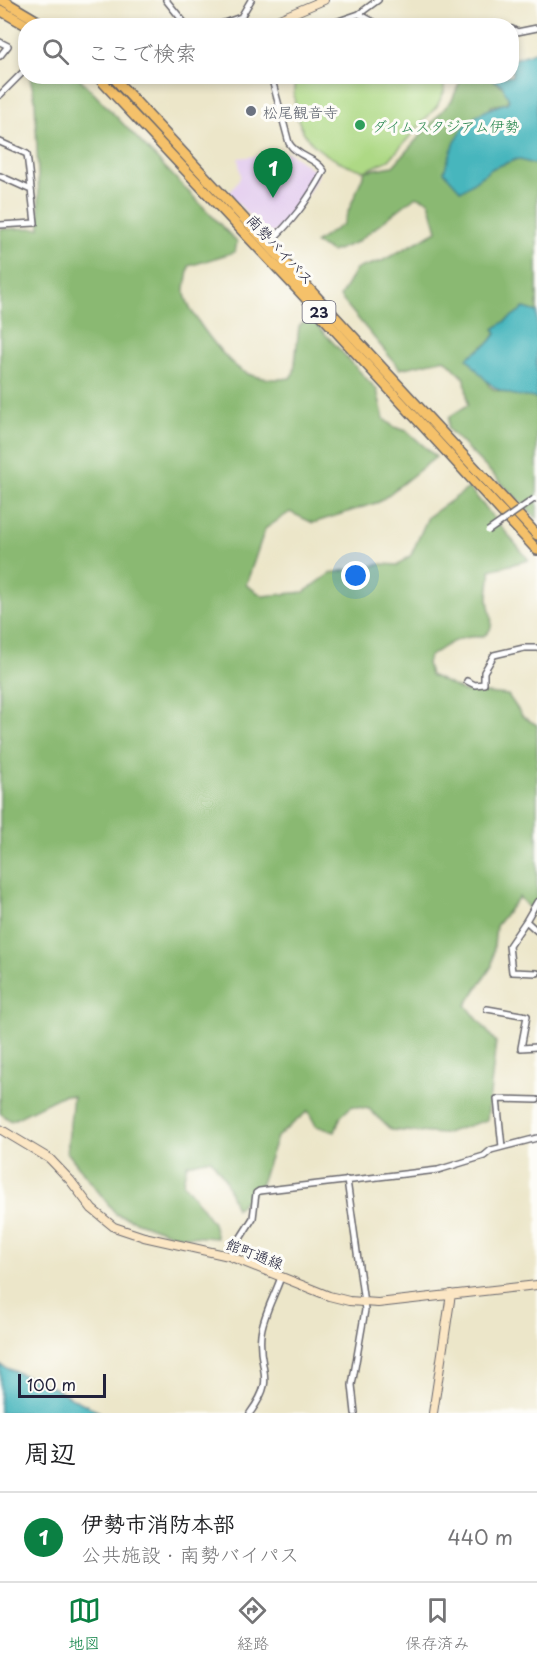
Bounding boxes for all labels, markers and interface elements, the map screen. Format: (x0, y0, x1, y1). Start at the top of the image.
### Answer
search box (18, 18, 519, 84)
icon: search (39, 35, 72, 68)
text: ここで検索 (87, 35, 197, 68)
place label: 松尾観音寺 (263, 100, 338, 123)
marker: 松尾観音寺 (244, 104, 258, 118)
place label: ダイムスタジアム伊勢 (372, 114, 520, 137)
marker: ダイムスタジアム伊勢 (353, 118, 367, 132)
pin: 1 (254, 148, 292, 198)
street label: 南勢バイパス (242, 208, 320, 290)
road number: 23 (302, 301, 336, 323)
your location (341, 561, 370, 590)
street label: 館町通線 (223, 1232, 287, 1274)
scale bar (18, 1371, 106, 1398)
text: 100 m (27, 1372, 76, 1396)
text: 周辺 (24, 1433, 76, 1472)
text: 伊勢市消防本部 (81, 1506, 235, 1539)
text: 1 (39, 1522, 48, 1552)
text: 440 m (448, 1522, 513, 1552)
text: 公共施設 · 南勢バイパス (81, 1539, 299, 1569)
tab: 地図 (68, 1594, 101, 1654)
tab: 経路 (236, 1594, 269, 1654)
tab: 保存済み (405, 1594, 469, 1654)

